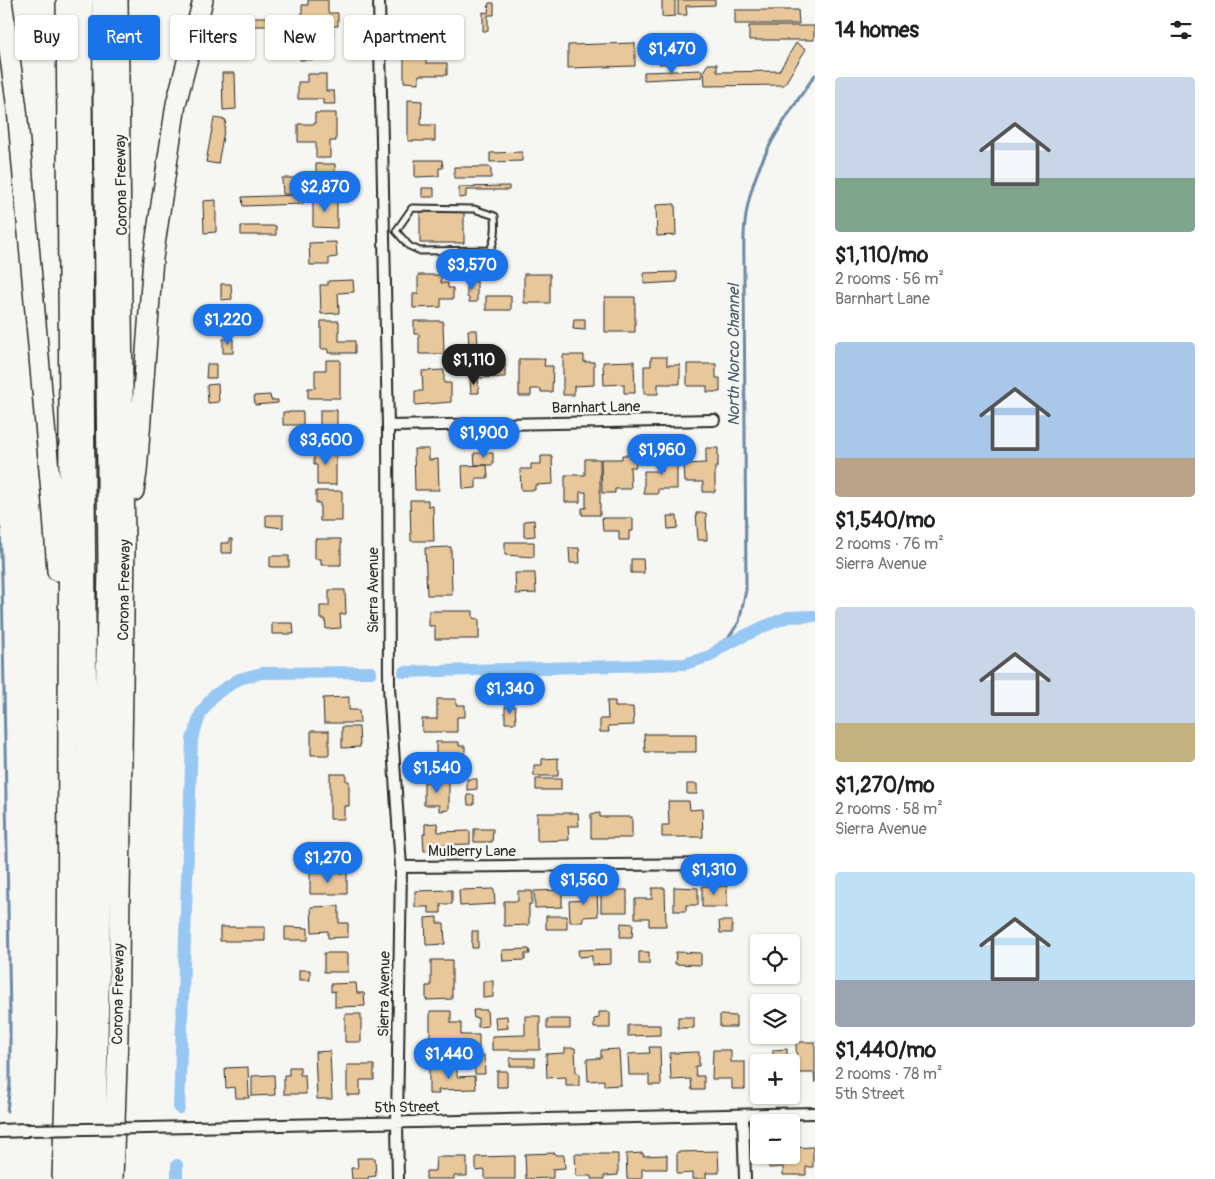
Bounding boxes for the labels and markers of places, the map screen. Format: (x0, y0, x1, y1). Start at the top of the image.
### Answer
pin: $1,470 (631, 32, 713, 75)
pin: $2,870 (284, 170, 366, 213)
pin: $3,570 (431, 248, 513, 291)
pin: $1,220 (187, 304, 269, 346)
pin: $1,110 (433, 344, 515, 386)
pin: $1,900 (443, 416, 525, 459)
pin: $3,600 (285, 424, 367, 466)
pin: $1,960 (621, 434, 703, 476)
pin: $1,340 (469, 672, 551, 715)
pin: $1,540 (396, 752, 478, 794)
pin: $1,270 (287, 842, 369, 884)
pin: $1,310 (673, 854, 755, 896)
pin: $1,560 (543, 864, 625, 906)
pin: $1,440 (408, 1038, 490, 1080)

